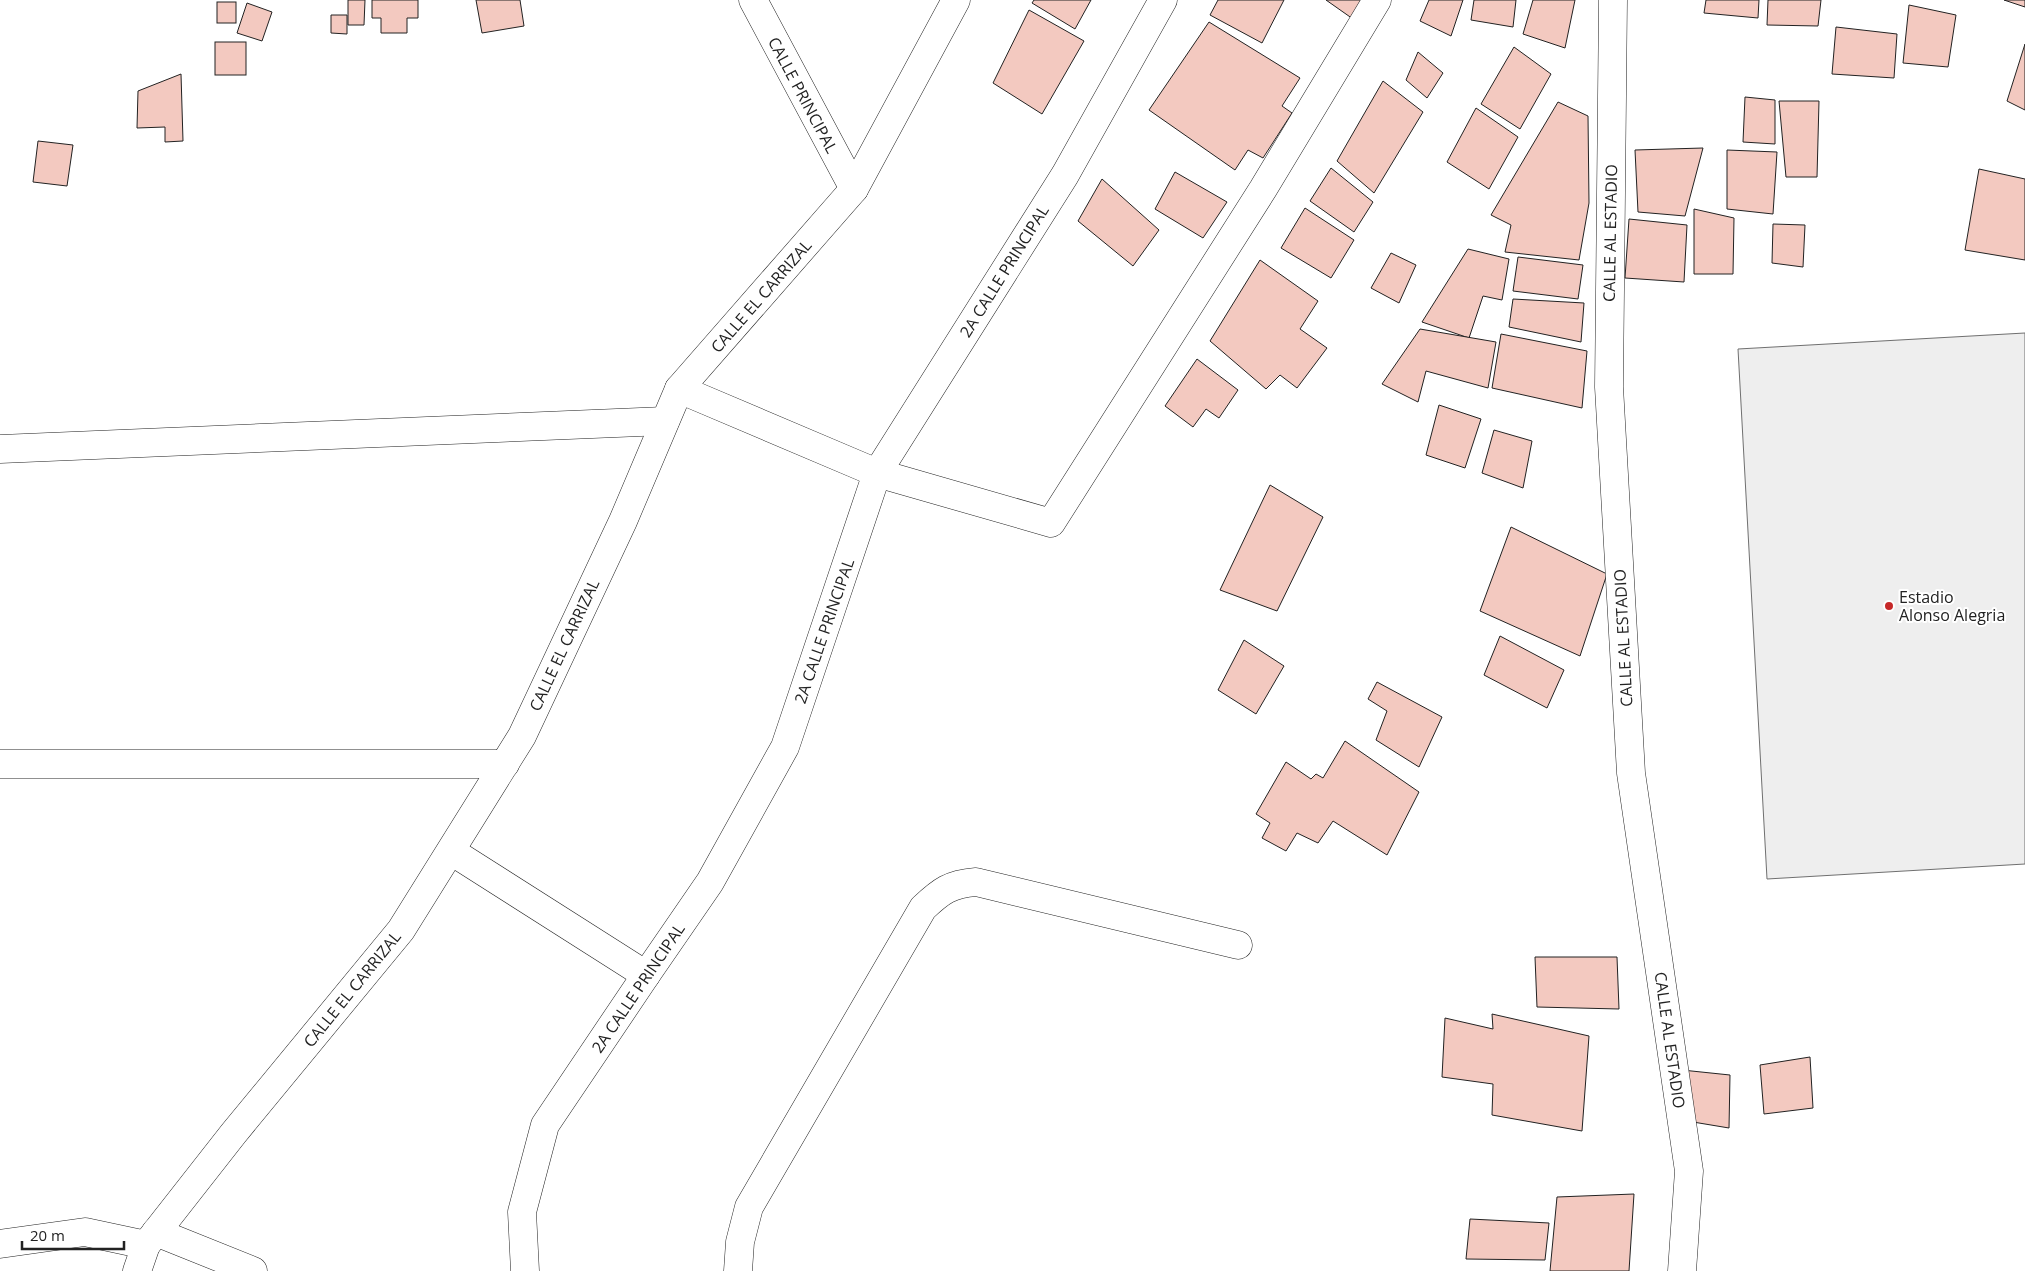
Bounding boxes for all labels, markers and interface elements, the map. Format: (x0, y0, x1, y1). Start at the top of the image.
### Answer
street label: CALLE PRINCIPAL (763, 33, 843, 157)
street label: CALLE AL ESTADIO (1598, 164, 1622, 302)
street label: 2A CALLE PRINCIPAL (954, 201, 1054, 341)
street label: CALLE EL CARRIZAL (706, 235, 816, 357)
street label: 2A CALLE PRINCIPAL (789, 556, 859, 706)
street label: CALLE AL ESTADIO (1608, 569, 1638, 707)
street label: CALLE EL CARRIZAL (524, 575, 604, 715)
place label: Estadio Alonso Alegria (1899, 586, 2005, 626)
marker: Estadio Alonso Alegria (1883, 600, 1895, 612)
street label: 2A CALLE PRINCIPAL (586, 919, 690, 1057)
street label: CALLE EL CARRIZAL (298, 926, 406, 1052)
street label: CALLE AL ESTADIO (1650, 970, 1690, 1110)
scale bar (22, 1218, 125, 1250)
text: 20 m (30, 1225, 65, 1245)

